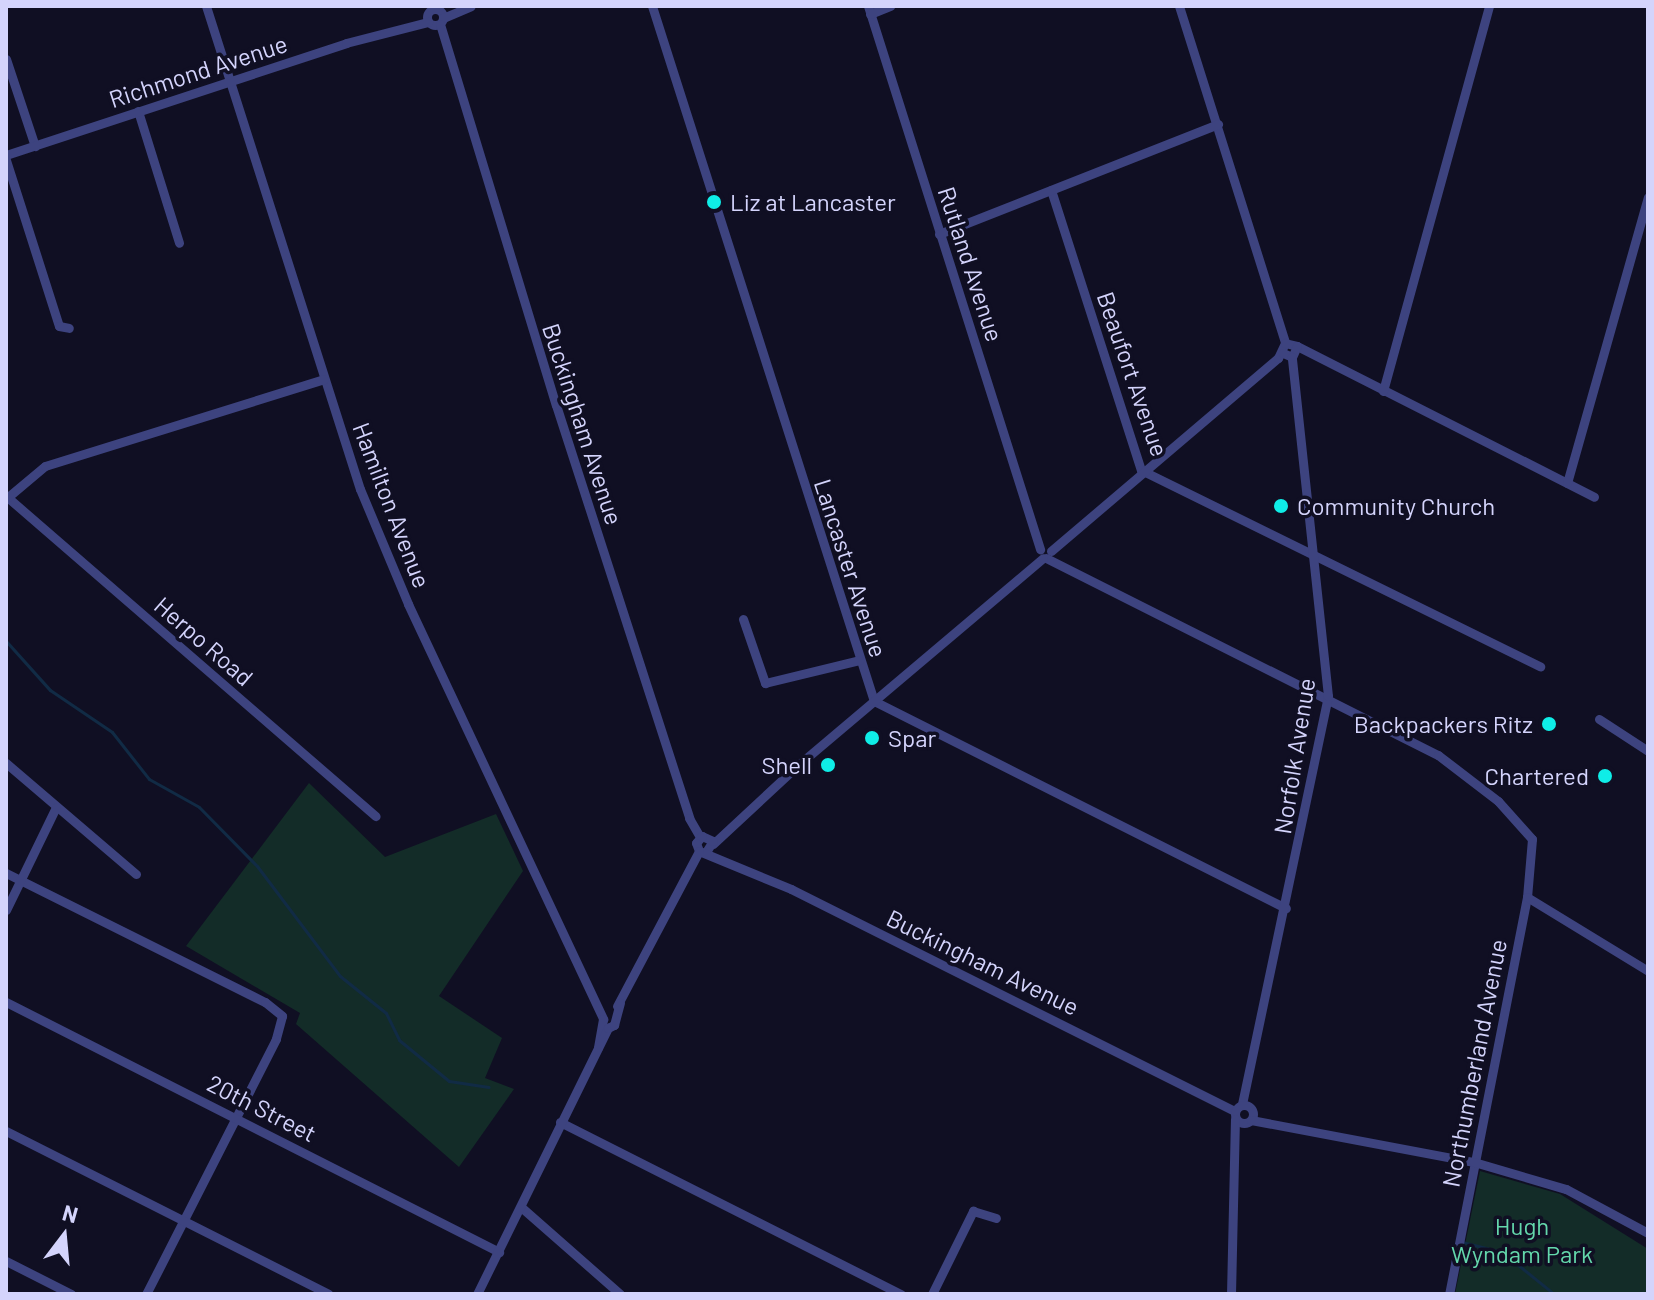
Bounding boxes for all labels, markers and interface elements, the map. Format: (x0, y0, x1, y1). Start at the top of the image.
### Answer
street label: Richmond Avenue (105, 29, 291, 113)
street label: Rutland Avenue (932, 183, 1010, 345)
place label: Liz at Lancaster (730, 188, 896, 216)
marker: Liz at Lancaster (705, 193, 723, 211)
street label: Beaufort Avenue (1091, 288, 1175, 460)
street label: Buckingham Avenue (537, 320, 629, 528)
street label: Hamilton Avenue (347, 418, 437, 592)
street label: Lancaster Avenue (809, 475, 893, 661)
place label: Community Church (1297, 492, 1495, 520)
marker: Community Church (1272, 497, 1290, 515)
street label: Herpo Road (149, 590, 259, 692)
street label: Norfolk Avenue (1267, 676, 1321, 836)
place label: Backpackers Ritz (1354, 710, 1533, 738)
marker: Backpackers Ritz (1540, 715, 1558, 733)
place label: Spar (888, 724, 936, 752)
marker: Spar (863, 729, 881, 747)
place label: Shell (761, 751, 812, 779)
marker: Shell (819, 756, 837, 774)
place label: Chartered (1484, 762, 1589, 790)
marker: Chartered (1596, 767, 1614, 785)
street label: Buckingham Avenue (882, 903, 1084, 1021)
street label: Northumberland Avenue (1436, 937, 1512, 1189)
street label: 20th Street (203, 1068, 321, 1148)
north arrow (24, 1196, 104, 1276)
text: N (60, 1198, 81, 1227)
park label: Hugh Wyndam Park (1451, 1212, 1593, 1268)

